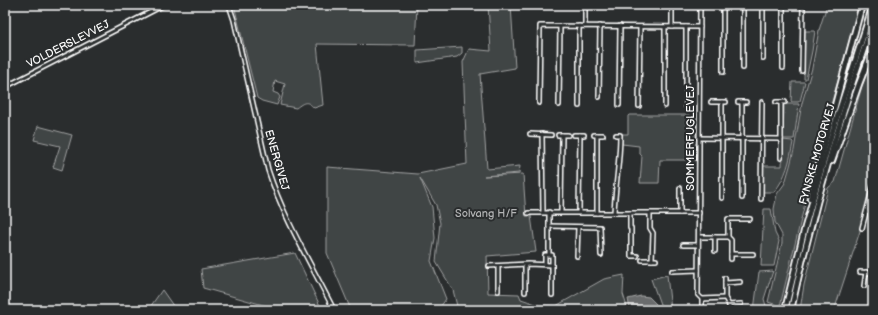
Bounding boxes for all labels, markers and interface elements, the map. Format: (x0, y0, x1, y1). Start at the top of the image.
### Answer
street label: VOLDERSLEVVEJ (24, 17, 112, 71)
street label: SOMMERFUGLEVEJ (684, 85, 697, 191)
street label: FYNSKE MOTORVEJ (796, 102, 838, 206)
street label: ENERGIVEJ (262, 128, 292, 192)
park label: Solvang H/F (455, 207, 517, 220)

